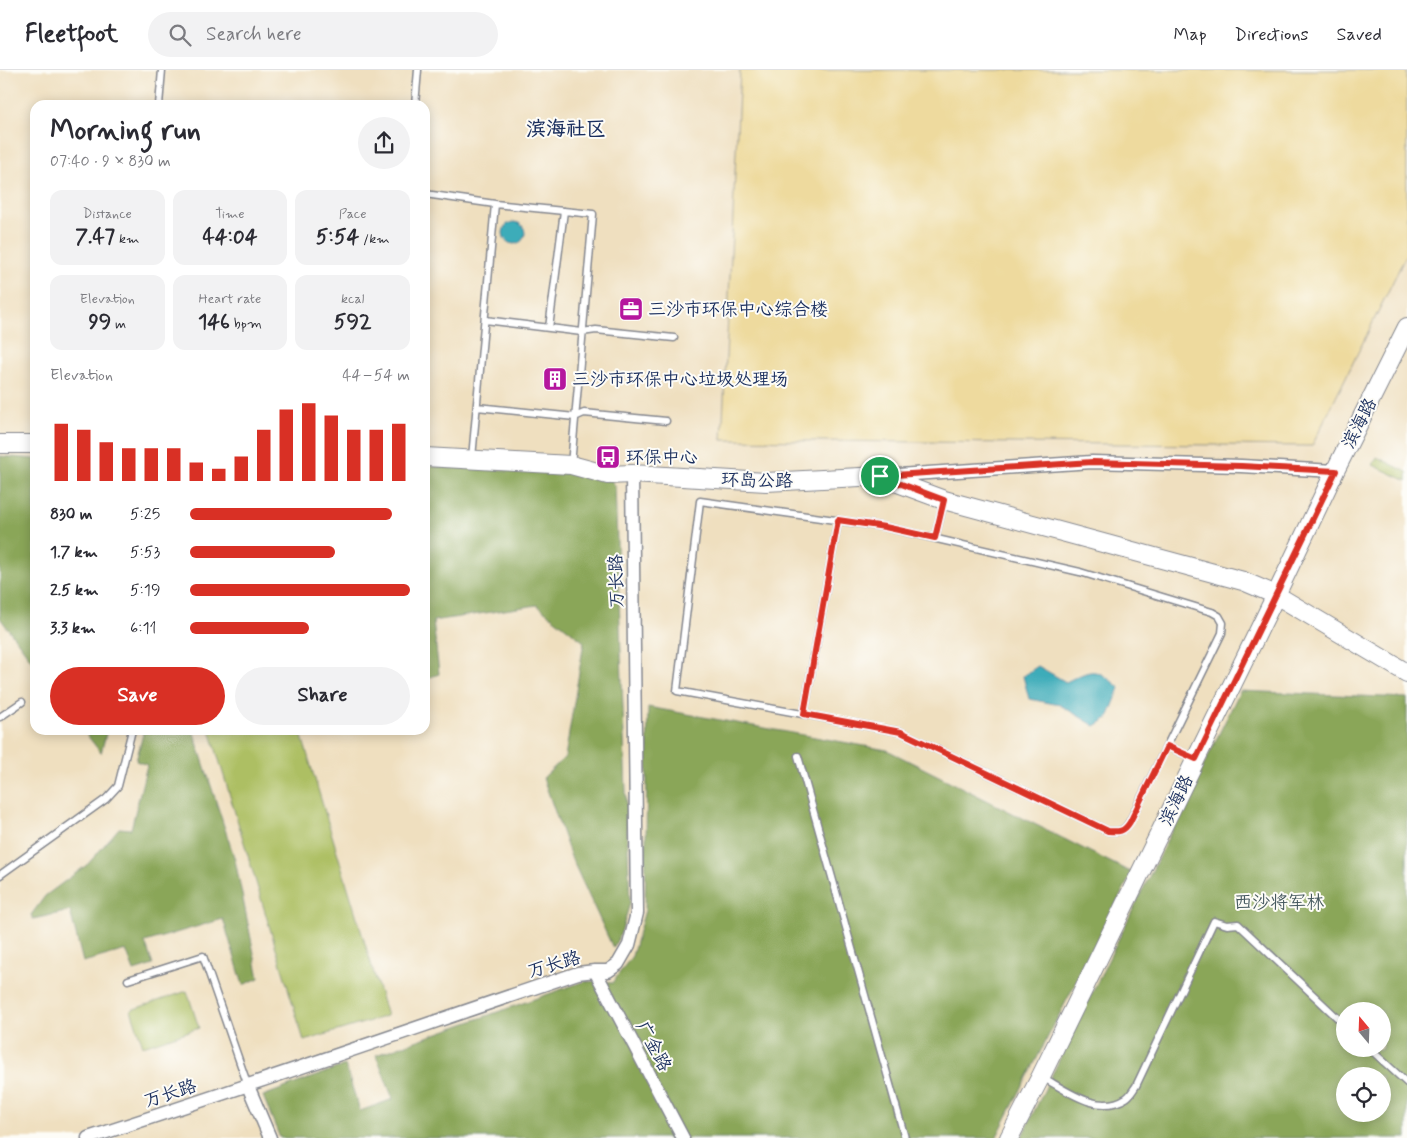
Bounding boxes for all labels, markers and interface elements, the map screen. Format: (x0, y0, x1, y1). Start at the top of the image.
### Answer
search box (148, 12, 498, 57)
text: Fleetfoot (25, 19, 118, 50)
icon: search (166, 21, 194, 49)
text: Search here (206, 22, 302, 47)
text: Map (1174, 23, 1207, 47)
text: Directions (1235, 23, 1309, 47)
text: Saved (1337, 23, 1382, 47)
text: Morning run (50, 113, 201, 150)
district label: 滨海社区 (526, 116, 606, 143)
button: share (358, 117, 410, 169)
text: 07:40 · 9 × 830 m (50, 151, 171, 172)
text: Distance (83, 205, 132, 223)
text: Time (215, 205, 245, 223)
text: Pace (339, 205, 367, 223)
text: 7.47 (75, 223, 115, 251)
text: 44:04 (202, 223, 258, 251)
text: 5:54 (316, 223, 359, 251)
text: km (115, 230, 139, 248)
text: /km (359, 230, 390, 248)
text: Elevation (80, 290, 135, 308)
text: Heart rate (199, 290, 261, 308)
text: kcal (341, 290, 364, 308)
office icon: 三沙市环保中心综合楼 (618, 296, 644, 322)
place label: 三沙市环保中心综合楼 (648, 298, 828, 322)
text: 99 (88, 308, 111, 336)
text: 146 (198, 308, 230, 336)
text: 592 (334, 308, 371, 336)
text: m (111, 315, 126, 333)
text: bpm (230, 315, 262, 333)
text: Elevation (50, 365, 113, 386)
text: 44–54 m (342, 365, 410, 386)
building icon: 三沙市环保中心垃圾处理场 (542, 366, 568, 392)
place label: 三沙市环保中心垃圾处理场 (572, 368, 788, 392)
street label: 滨海路 (1337, 394, 1383, 453)
bus stop icon: 环保中心 (595, 444, 621, 470)
place label: 环保中心 (626, 446, 698, 470)
pin (859, 455, 901, 497)
icon: arrive (866, 462, 894, 490)
street label: 环岛公路 (721, 468, 793, 494)
text: 830 m (50, 504, 92, 525)
text: 5:25 (130, 504, 160, 525)
text: 1.7 km (50, 542, 98, 563)
text: 5:53 (130, 542, 160, 563)
street label: 万长路 (605, 554, 629, 608)
text: 2.5 km (50, 580, 98, 601)
text: 5:19 (130, 580, 161, 601)
text: 3.3 km (50, 618, 95, 639)
text: 6:11 (130, 618, 157, 639)
button: Save (50, 667, 225, 725)
button: Share (235, 667, 410, 725)
street label: 滨海路 (1154, 771, 1200, 830)
park label: 西沙将军林 (1234, 891, 1324, 915)
street label: 万长路 (525, 946, 584, 984)
north arrow (1336, 1002, 1391, 1058)
map controls (1336, 1002, 1391, 1122)
street label: 广金路 (630, 1017, 676, 1076)
button: locate (1336, 1067, 1391, 1122)
street label: 万长路 (141, 1074, 200, 1114)

